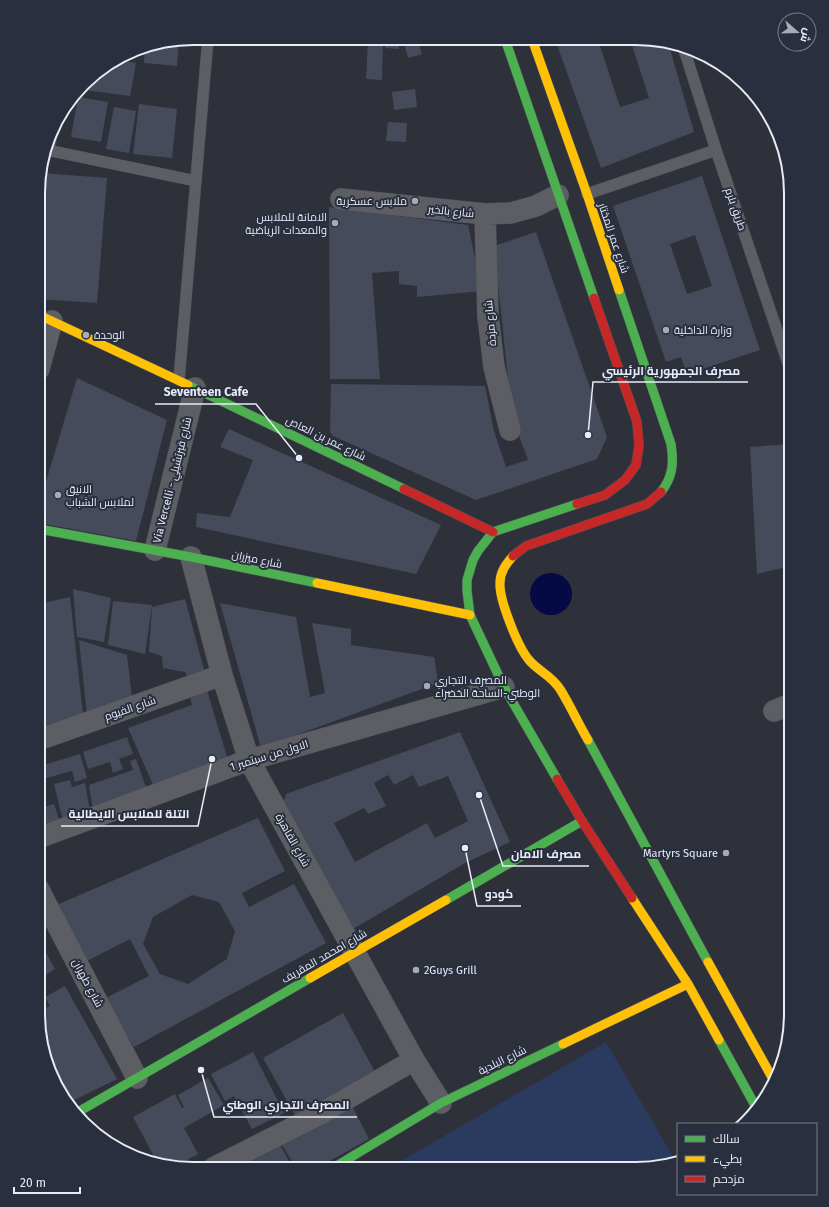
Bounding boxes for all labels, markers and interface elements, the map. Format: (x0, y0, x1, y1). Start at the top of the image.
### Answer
north arrow (777, 12, 817, 52)
text: ش (797, 26, 814, 44)
street label: طريق بلرم (721, 186, 749, 233)
place label: ملابس عسكرية (336, 195, 407, 208)
marker: ملابس عسكرية (410, 196, 420, 206)
street label: شارع عمر المختار (594, 200, 632, 275)
street label: شارع بالخير (426, 202, 475, 221)
place label: الامانة للملابس والمعدات الرياضية (245, 211, 327, 237)
marker: الامانة للملابس والمعدات الرياضية (330, 218, 340, 228)
street label: شارع مزدة (482, 299, 500, 347)
place label: وزارة الداخلية (674, 324, 732, 337)
marker: وزارة الداخلية (661, 325, 671, 335)
place label: الوحدة (94, 329, 125, 342)
marker: الوحدة (81, 330, 91, 340)
callout: مصرف الجمهورية الرئيسي (593, 358, 748, 382)
text: مصرف الجمهورية الرئيسي (602, 364, 740, 381)
callout: Seventeen Cafe (155, 380, 256, 404)
text: Seventeen Cafe (164, 385, 249, 399)
street label: شارع عمر بن العاص (283, 413, 368, 464)
street label: Via Vercelli - شارع فيرتشيلي (151, 416, 196, 545)
place label: الانيق لملابس الشباب (66, 483, 134, 509)
marker: الانيق لملابس الشباب (53, 490, 63, 500)
street label: شارع ميزران (230, 548, 283, 572)
place label: المصرف التجاري الوطني-الساحة الخضراء (435, 674, 540, 702)
marker: المصرف التجاري الوطني-الساحة الخضراء (422, 681, 432, 691)
street label: شارع الفيوم (103, 694, 158, 724)
street label: الاول من سبتمبر 1 (228, 737, 310, 774)
callout: التلة للملابس الايطالية (61, 802, 198, 826)
text: التلة للملابس الايطالية (69, 807, 189, 822)
street label: شارع القاهرة (272, 811, 313, 870)
callout: مصرف الامان (503, 842, 589, 866)
text: مصرف الامان (511, 847, 581, 862)
place label: Martyrs Square (643, 847, 718, 860)
marker: Martyrs Square (721, 848, 731, 858)
callout: كودو (477, 882, 521, 906)
text: كودو (485, 887, 513, 902)
street label: شارع امحمد المقريف (279, 927, 370, 987)
street label: شارع طهران (68, 957, 106, 1010)
place label: 2Guys Grill (424, 964, 477, 977)
marker: 2Guys Grill (411, 965, 421, 975)
street label: شارع البلدية (476, 1043, 529, 1079)
callout: المصرف التجاري الوطني (214, 1093, 357, 1117)
text: المصرف التجاري الوطني (223, 1098, 350, 1115)
legend (677, 1123, 817, 1195)
text: سالك (713, 1132, 740, 1146)
text: بطيء (713, 1152, 742, 1169)
scale bar (14, 1169, 80, 1195)
text: مزدحم (713, 1172, 745, 1187)
text: 20 m (20, 1176, 46, 1190)

